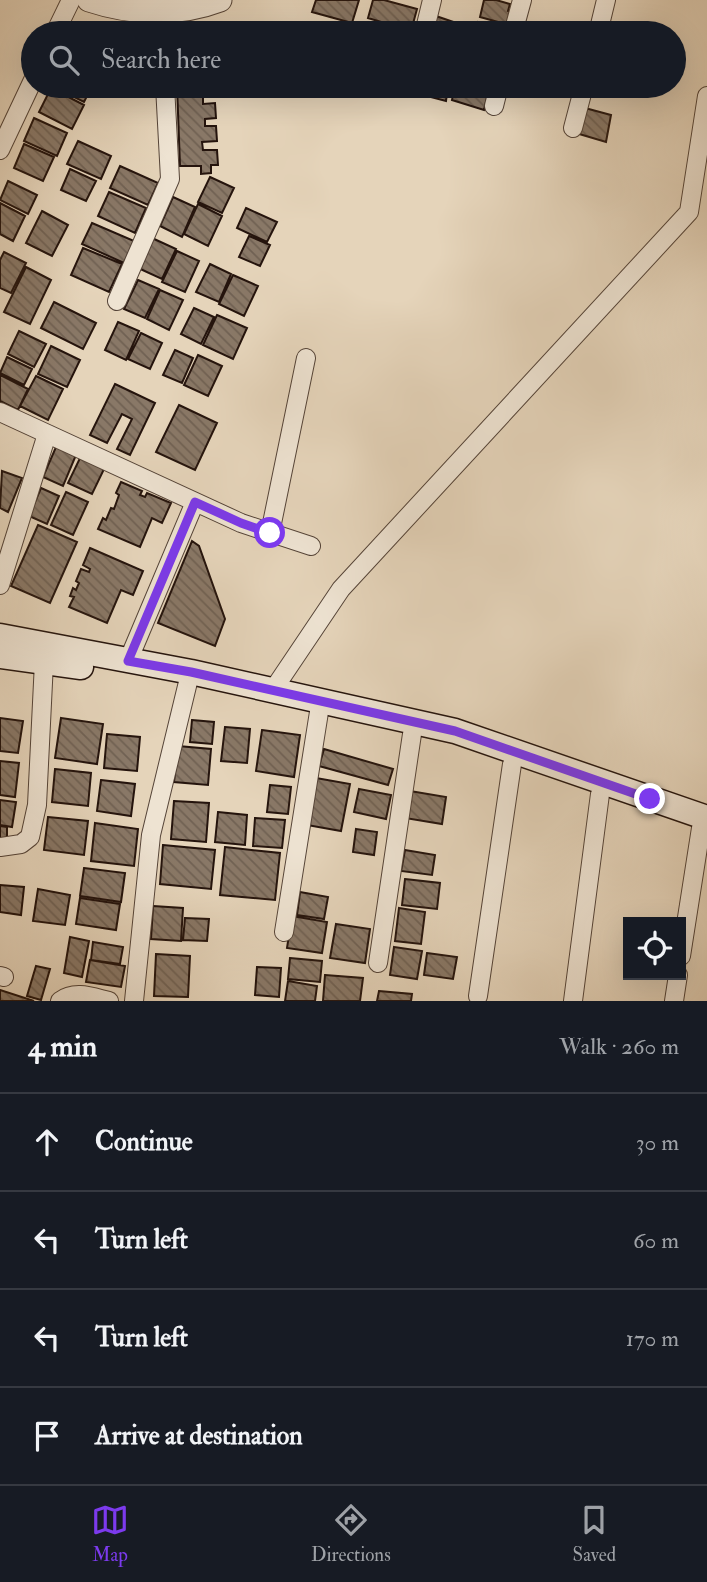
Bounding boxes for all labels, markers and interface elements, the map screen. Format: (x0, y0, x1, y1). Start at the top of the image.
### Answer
search box (21, 21, 686, 98)
icon: search (45, 41, 83, 79)
text: Search here (101, 44, 221, 76)
route start (254, 517, 285, 548)
route end (634, 783, 665, 814)
map controls (623, 917, 686, 980)
button: locate (623, 917, 686, 980)
text: 4 min (28, 1028, 97, 1065)
text: Walk · 260 m (559, 1032, 679, 1061)
icon: ahead (28, 1123, 66, 1161)
text: Continue (95, 1126, 193, 1158)
text: 30 m (636, 1128, 679, 1157)
icon: left (28, 1221, 66, 1259)
text: Turn left (95, 1224, 188, 1256)
text: 60 m (633, 1226, 679, 1255)
icon: left (28, 1319, 66, 1357)
text: Turn left (95, 1322, 188, 1354)
text: 170 m (626, 1324, 679, 1353)
icon: arrive (28, 1417, 66, 1455)
text: Arrive at destination (95, 1420, 303, 1452)
tab: Map (91, 1501, 129, 1567)
tab: Directions (311, 1501, 391, 1567)
tab: Saved (573, 1501, 616, 1567)

